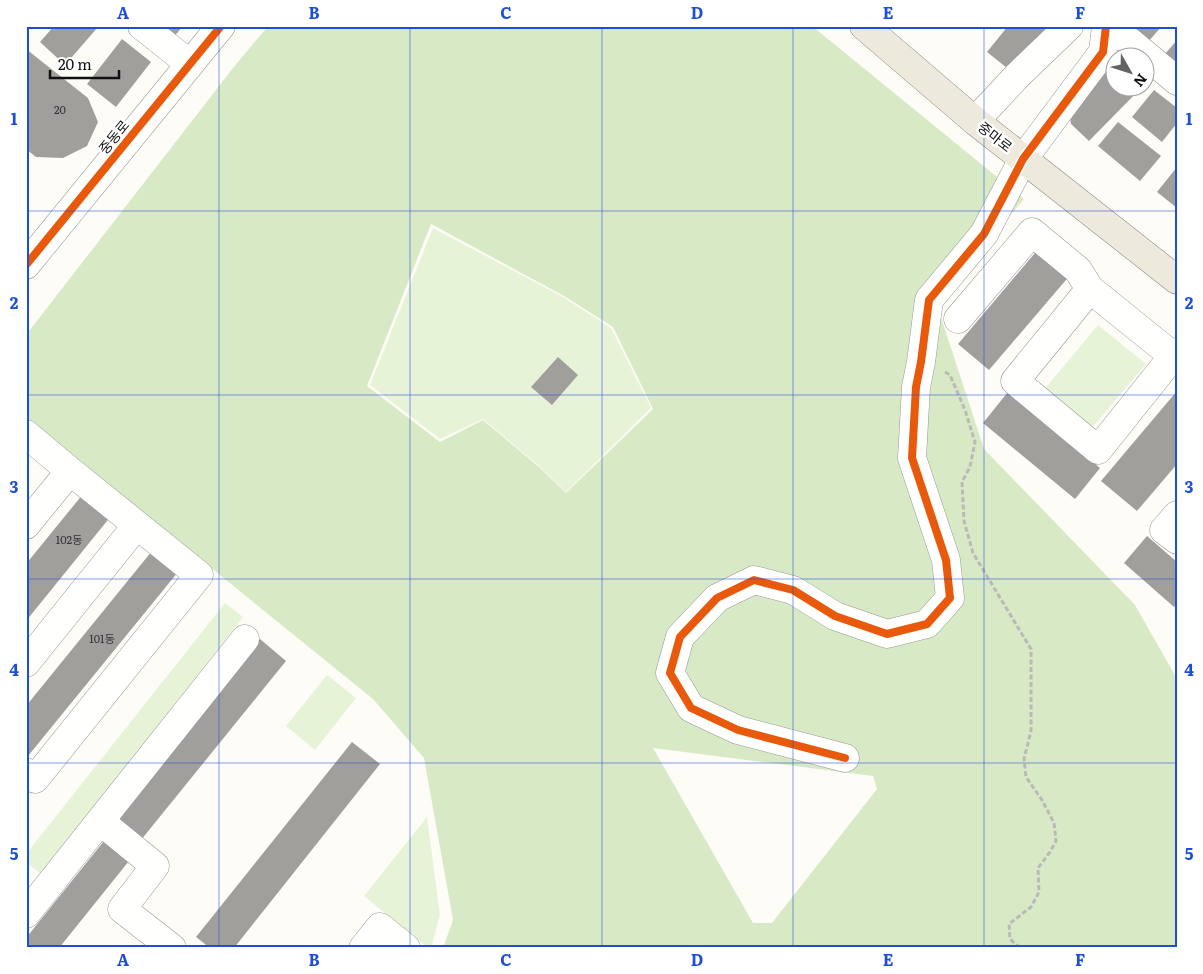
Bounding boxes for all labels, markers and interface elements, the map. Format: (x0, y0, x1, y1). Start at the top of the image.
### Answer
text: A (117, 0, 129, 24)
text: B (308, 0, 320, 24)
text: C (500, 0, 512, 24)
text: D (691, 0, 703, 24)
text: E (883, 0, 894, 24)
text: F (1075, 0, 1085, 24)
scale bar (50, 48, 119, 80)
north arrow (1106, 48, 1156, 98)
text: 20 m (58, 52, 92, 75)
text: N (1129, 70, 1152, 92)
house number: 20 (54, 101, 66, 117)
text: 1 (11, 106, 18, 130)
text: 1 (1186, 106, 1193, 130)
street label: 중동로 (93, 115, 133, 158)
street label: 중마로 (974, 116, 1017, 156)
text: 2 (10, 290, 19, 314)
text: 2 (1185, 290, 1194, 314)
text: 3 (10, 474, 19, 498)
text: 3 (1185, 474, 1194, 498)
house number: 102동 (56, 531, 82, 547)
house number: 101동 (89, 630, 115, 646)
text: 4 (9, 657, 19, 681)
text: 4 (1184, 657, 1194, 681)
text: 5 (10, 841, 19, 865)
text: 5 (1185, 841, 1194, 865)
text: A (117, 947, 129, 971)
text: B (308, 947, 320, 971)
text: C (500, 947, 512, 971)
text: D (691, 947, 703, 971)
text: E (883, 947, 894, 971)
text: F (1075, 947, 1085, 971)

